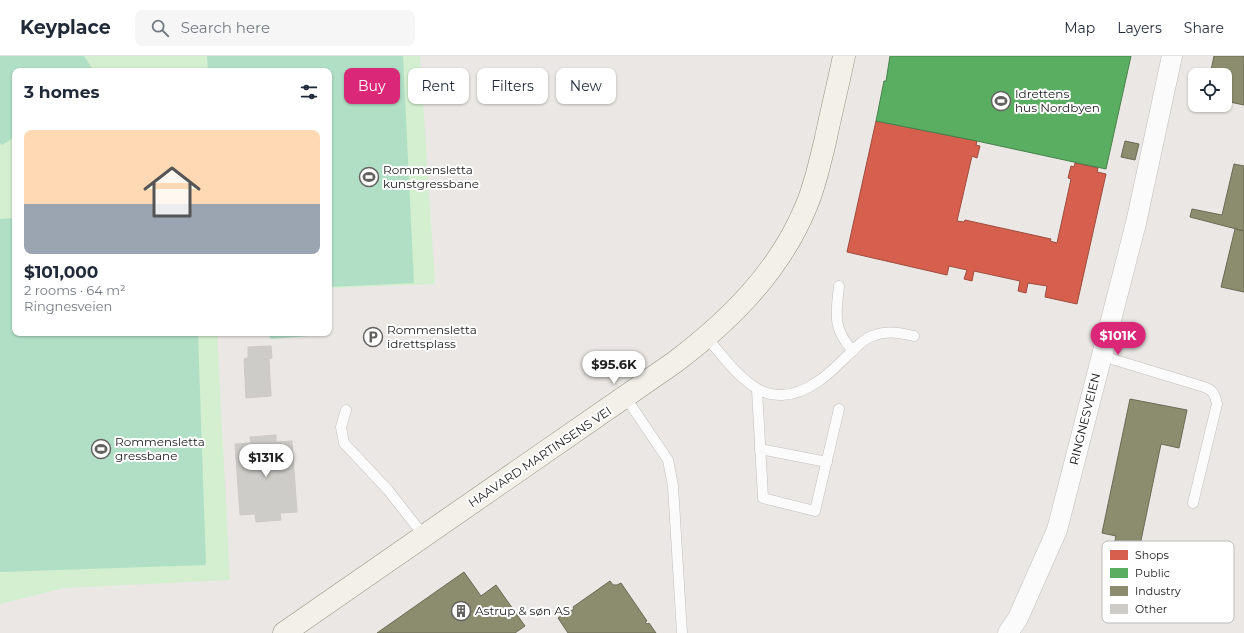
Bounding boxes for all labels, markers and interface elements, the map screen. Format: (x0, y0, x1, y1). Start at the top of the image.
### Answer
search box (135, 10, 415, 46)
text: Keyplace (20, 16, 111, 39)
icon: search (149, 17, 171, 39)
text: Search here (181, 18, 270, 37)
text: Map (1064, 19, 1095, 37)
text: Layers (1117, 19, 1162, 37)
text: Share (1184, 19, 1224, 37)
chip: Buy (344, 68, 400, 104)
chip: Rent (408, 68, 469, 104)
chip: Filters (477, 68, 548, 104)
chip: New (556, 68, 616, 104)
map controls (1188, 68, 1232, 112)
button: locate (1188, 68, 1232, 112)
icon: filters (298, 81, 320, 103)
text: 3 homes (24, 82, 99, 102)
place label: Idrettens hus Nordbyen (1015, 86, 1100, 115)
sports icon: Idrettens hus Nordbyen (990, 90, 1012, 112)
icon: home (136, 156, 208, 228)
place label: Rommensletta kunstgressbane (383, 162, 479, 191)
sports icon: Rommensletta kunstgressbane (358, 166, 380, 188)
text: $101,000 (24, 262, 98, 282)
text: 2 rooms · 64 m² (24, 282, 126, 298)
text: Ringnesveien (24, 298, 112, 314)
place label: Rommensletta idrettsplass (387, 322, 477, 351)
pin: $101K (1090, 322, 1146, 356)
parking icon: Rommensletta idrettsplass (362, 326, 384, 348)
text: $101K (1100, 327, 1136, 343)
pin: $95.6K (581, 351, 647, 385)
text: $95.6K (591, 356, 637, 372)
street label: RINGNESVEIEN (1066, 371, 1103, 466)
street label: HAAVARD MARTINSENS VEI (465, 403, 614, 510)
place label: Rommensletta gressbane (115, 434, 205, 463)
sports icon: Rommensletta gressbane (90, 438, 112, 460)
pin: $131K (238, 444, 294, 478)
text: $131K (248, 449, 284, 465)
legend (1102, 541, 1234, 623)
text: Shops (1135, 548, 1170, 562)
text: Public (1135, 566, 1170, 580)
text: Industry (1135, 584, 1181, 598)
building icon: Astrup & søn AS (450, 600, 472, 622)
text: Other (1135, 602, 1167, 616)
place label: Astrup & søn AS (475, 603, 570, 618)

